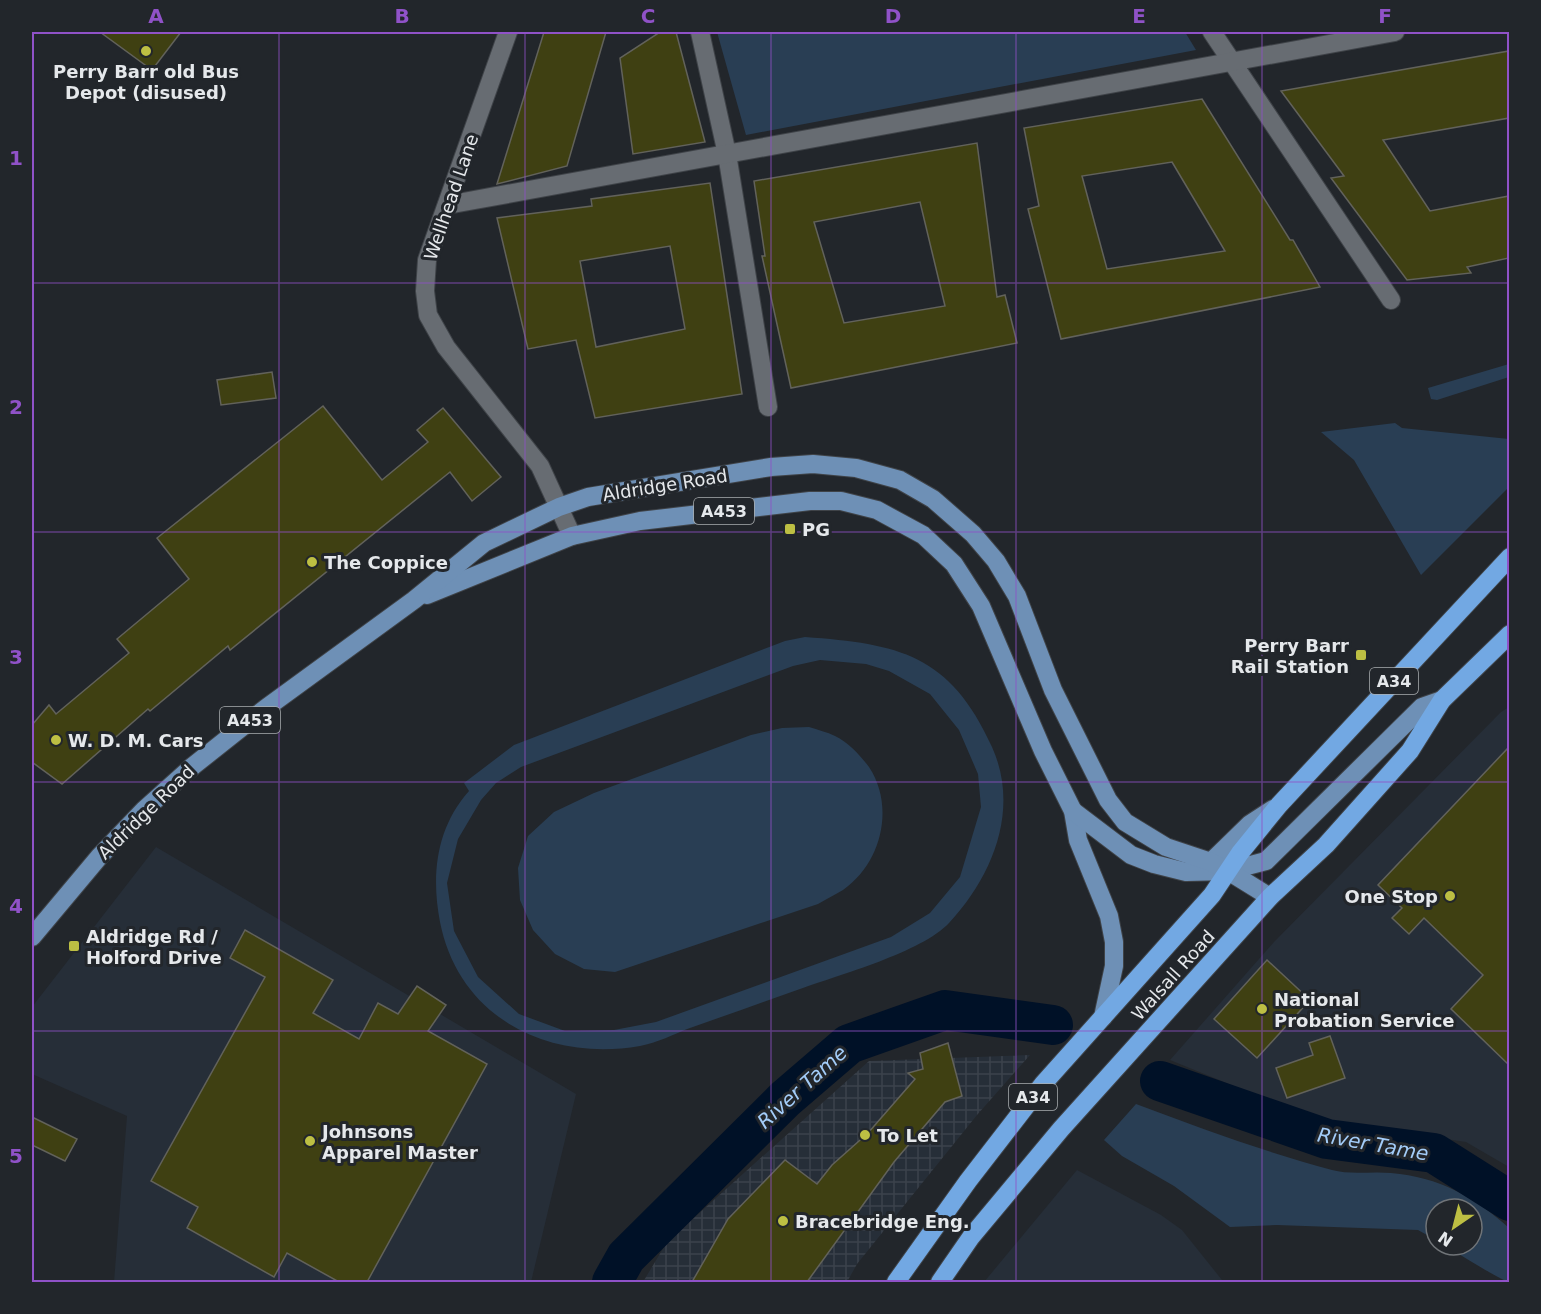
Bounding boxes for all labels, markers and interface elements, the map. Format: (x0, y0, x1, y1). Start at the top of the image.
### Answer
text: A (148, 4, 164, 28)
text: B (394, 4, 410, 28)
text: C (641, 4, 655, 28)
text: D (885, 4, 901, 28)
text: E (1132, 4, 1146, 28)
text: F (1378, 4, 1392, 28)
marker: Perry Barr old Bus Depot (disused) (139, 44, 153, 58)
place label: Perry Barr old Bus Depot (disused) (53, 61, 239, 103)
street label: Wellhead Lane (420, 131, 482, 263)
text: 1 (9, 146, 23, 170)
text: 2 (9, 395, 23, 419)
street label: Aldridge Road (601, 465, 729, 505)
road number: A453 (694, 498, 754, 524)
place label: PG (802, 519, 830, 540)
marker: PG (783, 522, 797, 536)
place label: The Coppice (324, 552, 448, 573)
marker: The Coppice (305, 555, 319, 569)
place label: Perry Barr Rail Station (1231, 635, 1349, 677)
text: 3 (9, 645, 23, 669)
marker: Perry Barr Rail Station (1354, 648, 1368, 662)
road number: A34 (1370, 668, 1418, 694)
road number: A453 (220, 707, 280, 733)
place label: W. D. M. Cars (68, 730, 204, 751)
marker: W. D. M. Cars (49, 733, 63, 747)
street label: Aldridge Road (93, 761, 199, 863)
place label: One Stop (1345, 886, 1438, 907)
marker: One Stop (1443, 889, 1457, 903)
text: 4 (9, 894, 23, 918)
place label: Aldridge Rd / Holford Drive (86, 926, 222, 968)
street label: Walsall Road (1127, 926, 1219, 1024)
marker: Aldridge Rd / Holford Drive (67, 939, 81, 953)
place label: National Probation Service (1274, 989, 1455, 1031)
marker: National Probation Service (1255, 1002, 1269, 1016)
water label: River Tame (752, 1040, 852, 1134)
road number: A34 (1009, 1084, 1057, 1110)
place label: Johnsons Apparel Master (320, 1121, 478, 1163)
water label: River Tame (1316, 1122, 1430, 1166)
place label: To Let (877, 1125, 938, 1146)
marker: To Let (858, 1128, 872, 1142)
marker: Johnsons Apparel Master (303, 1134, 317, 1148)
text: 5 (9, 1144, 23, 1168)
north arrow (1424, 1197, 1484, 1257)
place label: Bracebridge Eng. (795, 1211, 970, 1232)
marker: Bracebridge Eng. (776, 1214, 790, 1228)
text: N (1435, 1227, 1457, 1250)

